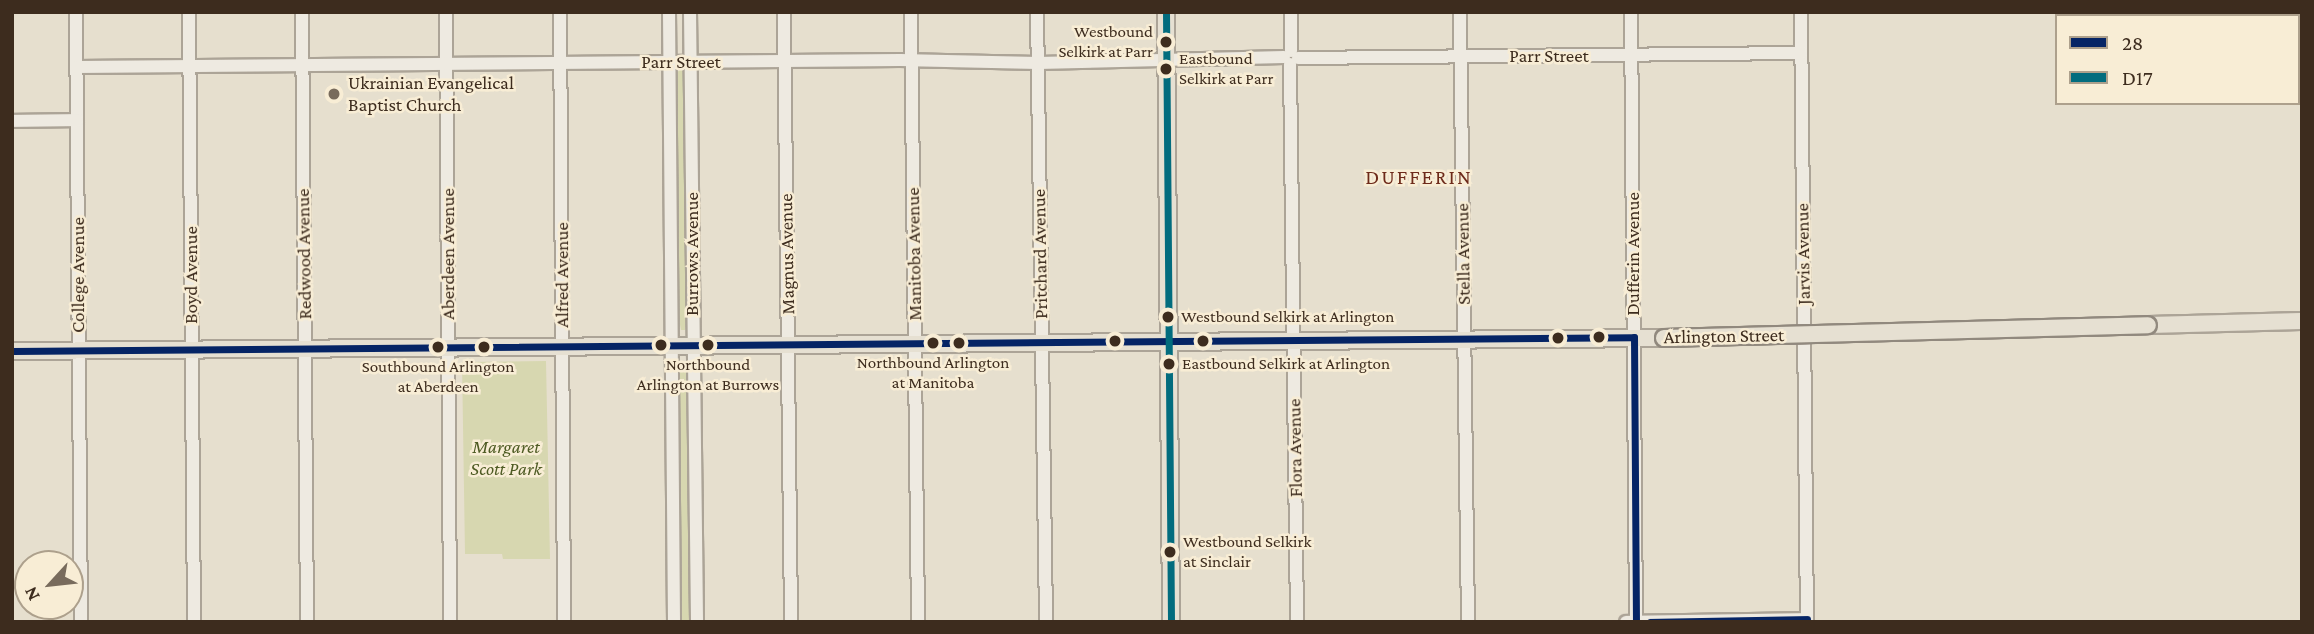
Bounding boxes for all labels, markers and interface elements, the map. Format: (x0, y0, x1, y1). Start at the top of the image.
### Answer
legend (2055, 14, 2300, 105)
place label: Westbound Selkirk at Parr (1058, 22, 1153, 62)
text: 28 (2122, 31, 2143, 55)
marker: Westbound Selkirk at Parr (1159, 35, 1173, 49)
street label: Parr Street (1509, 45, 1589, 67)
place label: Eastbound Selkirk at Parr (1179, 49, 1274, 89)
street label: Parr Street (641, 51, 721, 73)
marker: Eastbound Selkirk at Parr (1159, 62, 1173, 76)
text: D17 (2122, 66, 2153, 90)
place label: Ukrainian Evangelical Baptist Church (348, 72, 514, 116)
marker: Ukrainian Evangelical Baptist Church (326, 86, 342, 102)
district label: DUFFERIN (1366, 164, 1472, 190)
street label: Manitoba Avenue (901, 187, 927, 321)
street label: Redwood Avenue (291, 188, 317, 320)
street label: Aberdeen Avenue (437, 188, 459, 320)
street label: Pritchard Avenue (1027, 189, 1053, 319)
street label: Burrows Avenue (681, 192, 703, 316)
street label: Dufferin Avenue (1622, 192, 1644, 316)
street label: Magnus Avenue (775, 193, 799, 315)
street label: Stella Avenue (1451, 203, 1475, 305)
street label: Jarvis Avenue (1791, 203, 1815, 305)
street label: College Avenue (67, 217, 89, 333)
street label: Alfred Avenue (551, 222, 573, 328)
street label: Boyd Avenue (180, 226, 202, 324)
place label: Westbound Selkirk at Arlington (1181, 307, 1394, 327)
marker: Westbound Selkirk at Arlington (1161, 310, 1175, 324)
street label: Arlington Street (1663, 324, 1785, 348)
unlabelled marker (1592, 330, 1606, 344)
unlabelled marker (1551, 331, 1565, 345)
unlabelled marker (1108, 334, 1122, 348)
unlabelled marker (1196, 334, 1210, 348)
marker: Northbound Arlington at Manitoba (926, 336, 940, 350)
unlabelled marker (952, 336, 966, 350)
unlabelled marker (654, 338, 668, 352)
marker: Northbound Arlington at Burrows (701, 338, 715, 352)
marker: Southbound Arlington at Aberdeen (431, 340, 445, 354)
unlabelled marker (477, 340, 491, 354)
place label: Northbound Arlington at Manitoba (857, 353, 1009, 393)
place label: Eastbound Selkirk at Arlington (1182, 354, 1390, 374)
place label: Northbound Arlington at Burrows (637, 355, 779, 395)
place label: Southbound Arlington at Aberdeen (362, 357, 514, 397)
marker: Eastbound Selkirk at Arlington (1162, 357, 1176, 371)
street label: Flora Avenue (1283, 399, 1307, 497)
park label: Margaret Scott Park (470, 436, 542, 480)
place label: Westbound Selkirk at Sinclair (1183, 532, 1312, 572)
marker: Westbound Selkirk at Sinclair (1163, 545, 1177, 559)
north arrow (14, 550, 84, 620)
text: N (19, 583, 44, 604)

